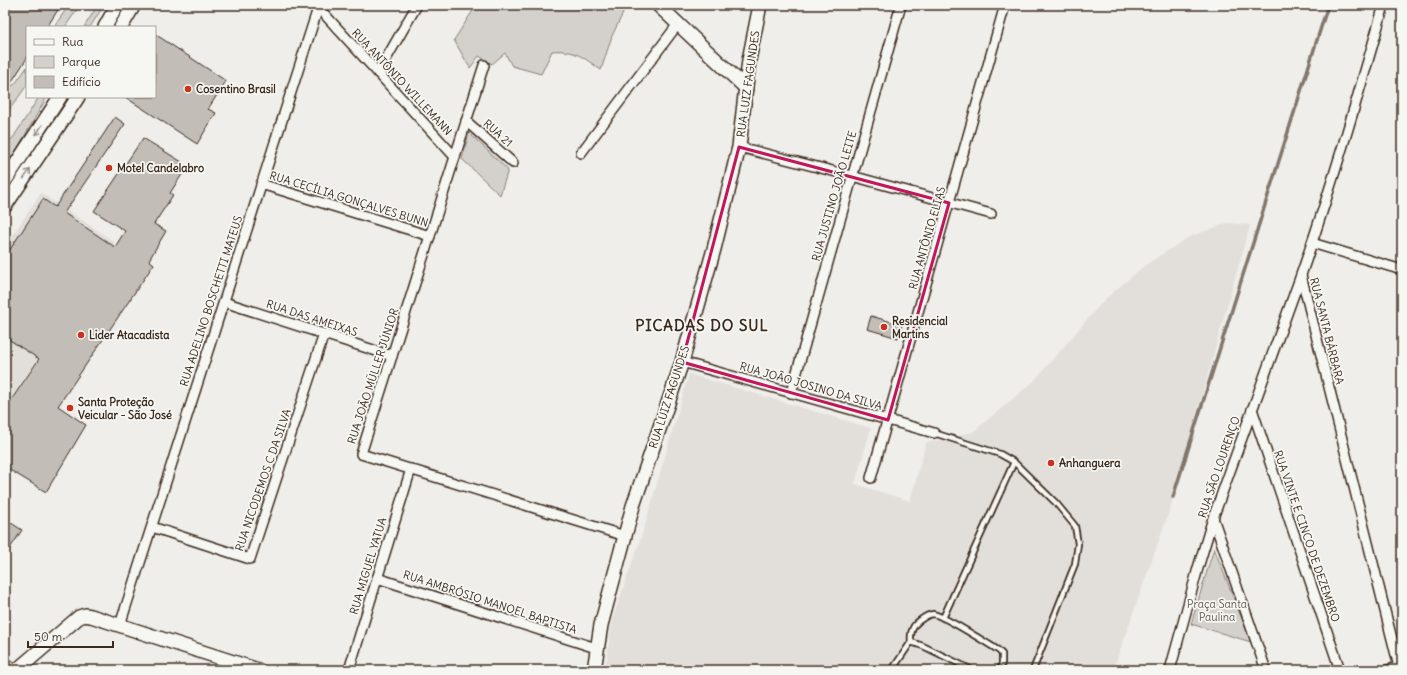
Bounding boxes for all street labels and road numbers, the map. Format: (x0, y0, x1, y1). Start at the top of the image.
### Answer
street label: RUA ANTÔNIO WILLEMANN (349, 25, 456, 138)
street label: RUA LUIZ FAGUNDES (734, 30, 762, 138)
street label: RUA 21 (480, 116, 516, 150)
street label: RUA JUSTINO JOÃO LEITE (809, 129, 859, 263)
street label: RUA CECÍLIA GONÇALVES BUNN (268, 167, 430, 230)
street label: RUA ANTÔNIO ELIAS (905, 185, 948, 291)
street label: RUA ADELINO BOSCHETTI MATEUS (177, 214, 245, 388)
street label: RUA SANTA BÁRBARA (1307, 276, 1348, 386)
street label: RUA DAS AMEIXAS (265, 297, 359, 339)
street label: RUA JOÃO MÜLLER JÚNIOR (343, 306, 402, 446)
street label: RUA LUIZ FAGUNDES (646, 344, 692, 450)
street label: RUA JOÃO JOSINO DA SILVA (738, 359, 884, 413)
street label: RUA NICODEMOS C DA SILVA (232, 407, 294, 553)
street label: RUA SÃO LOURENÇO (1195, 414, 1243, 520)
street label: RUA VINTE E CINCO DE DEZEMBRO (1271, 448, 1343, 624)
street label: RUA MIGUEL YATUA (347, 516, 389, 616)
street label: RUA AMBRÓSIO MANOEL BAPTISTA (401, 566, 579, 637)

